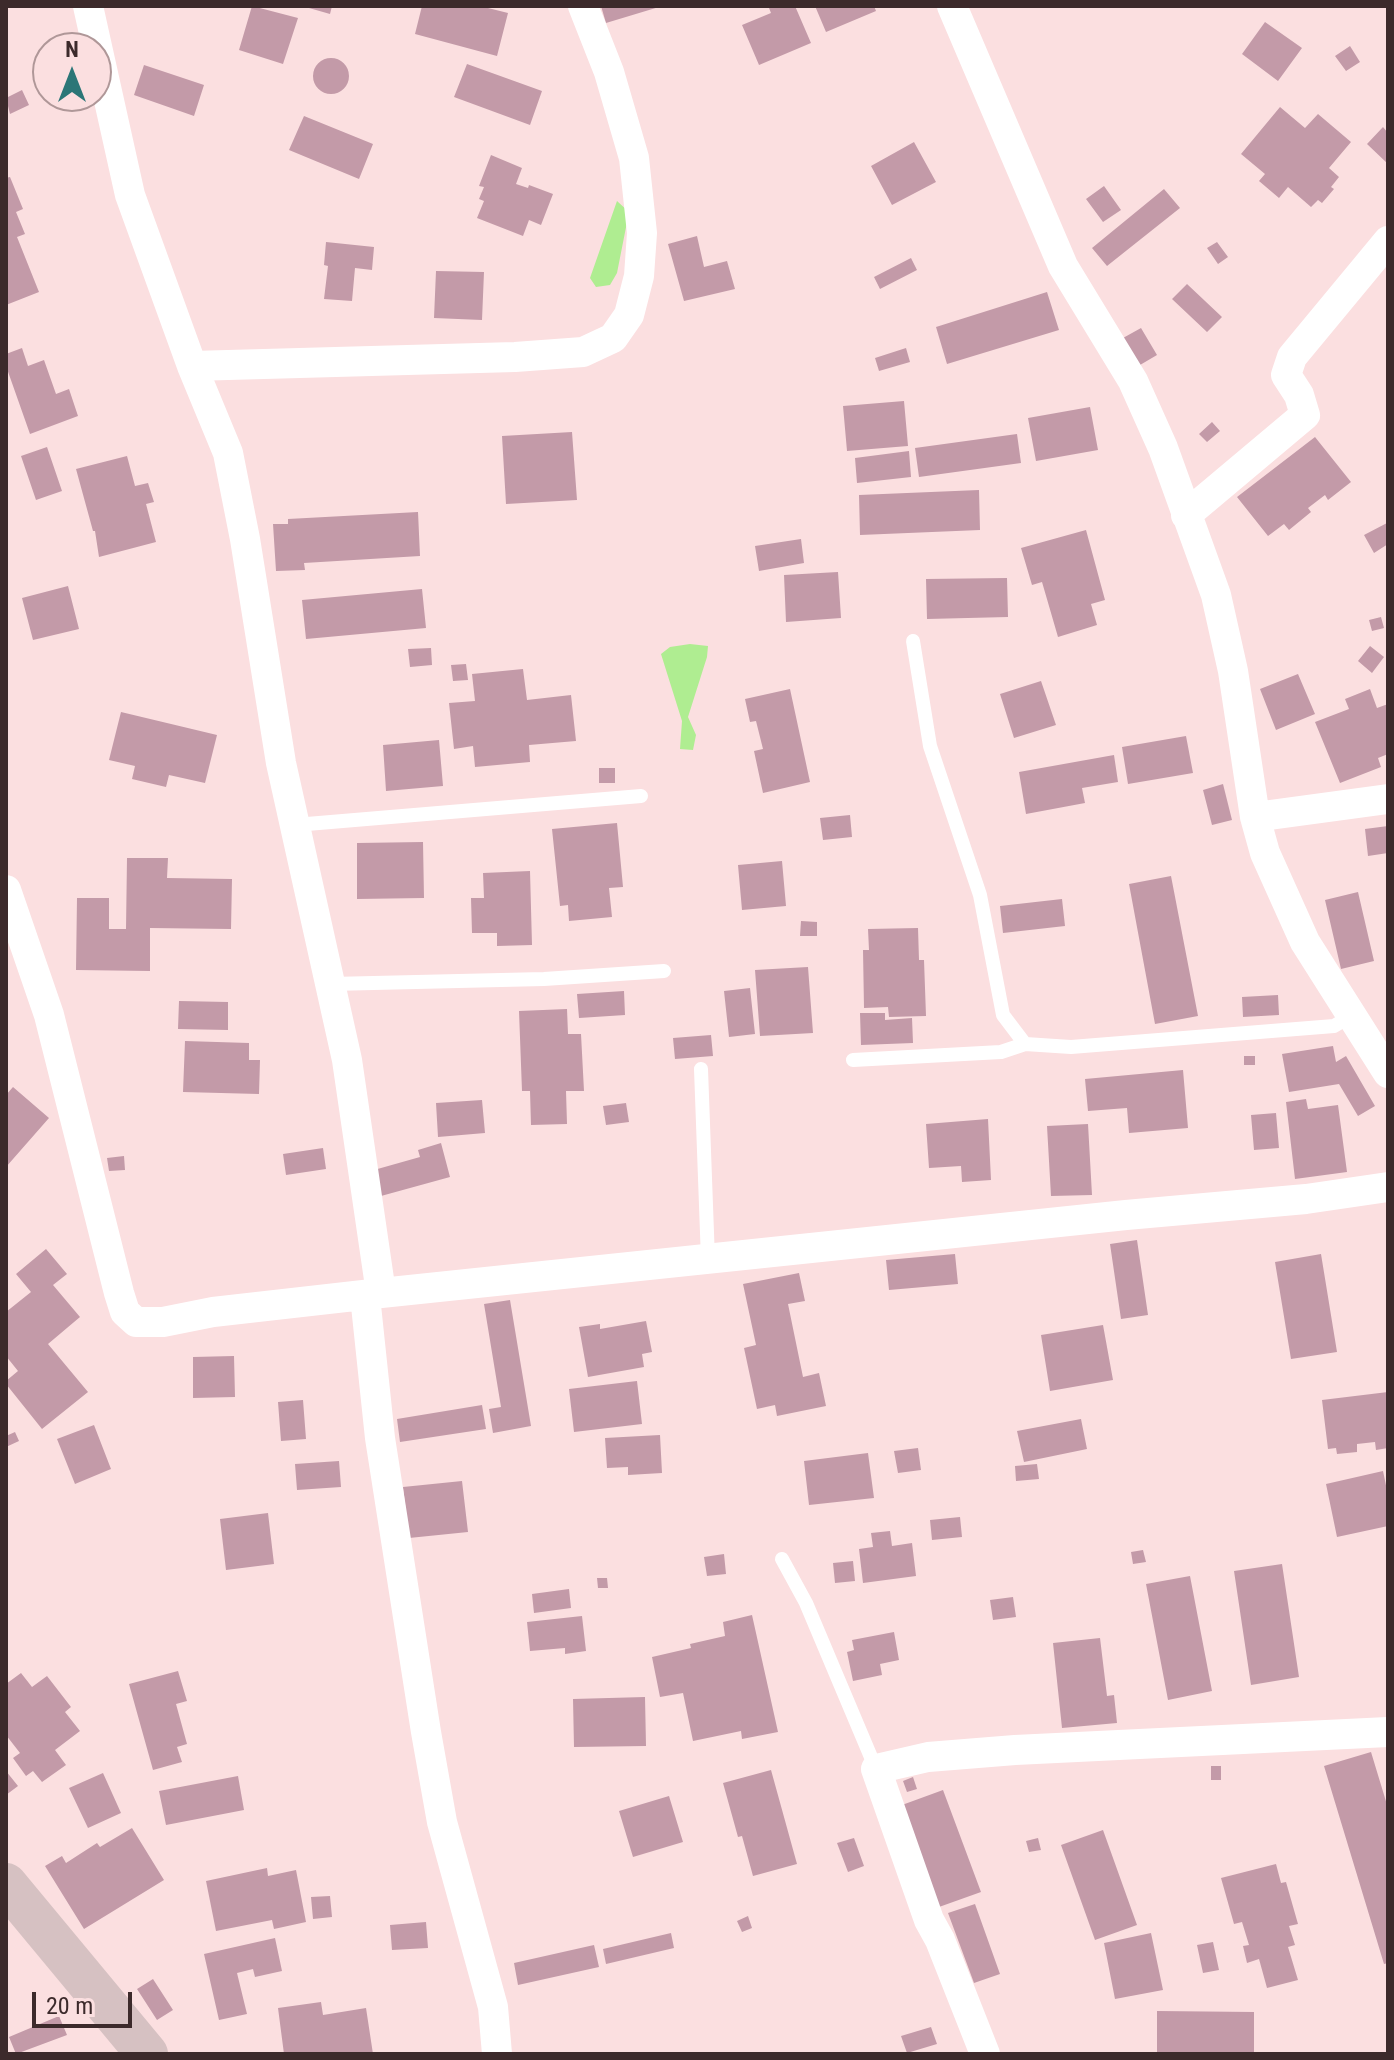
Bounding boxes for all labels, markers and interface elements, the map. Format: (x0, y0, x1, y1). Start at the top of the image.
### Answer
north arrow (32, 32, 112, 112)
text: N (65, 37, 79, 62)
scale bar (36, 1976, 136, 2026)
text: 20 m (46, 1992, 93, 2020)

